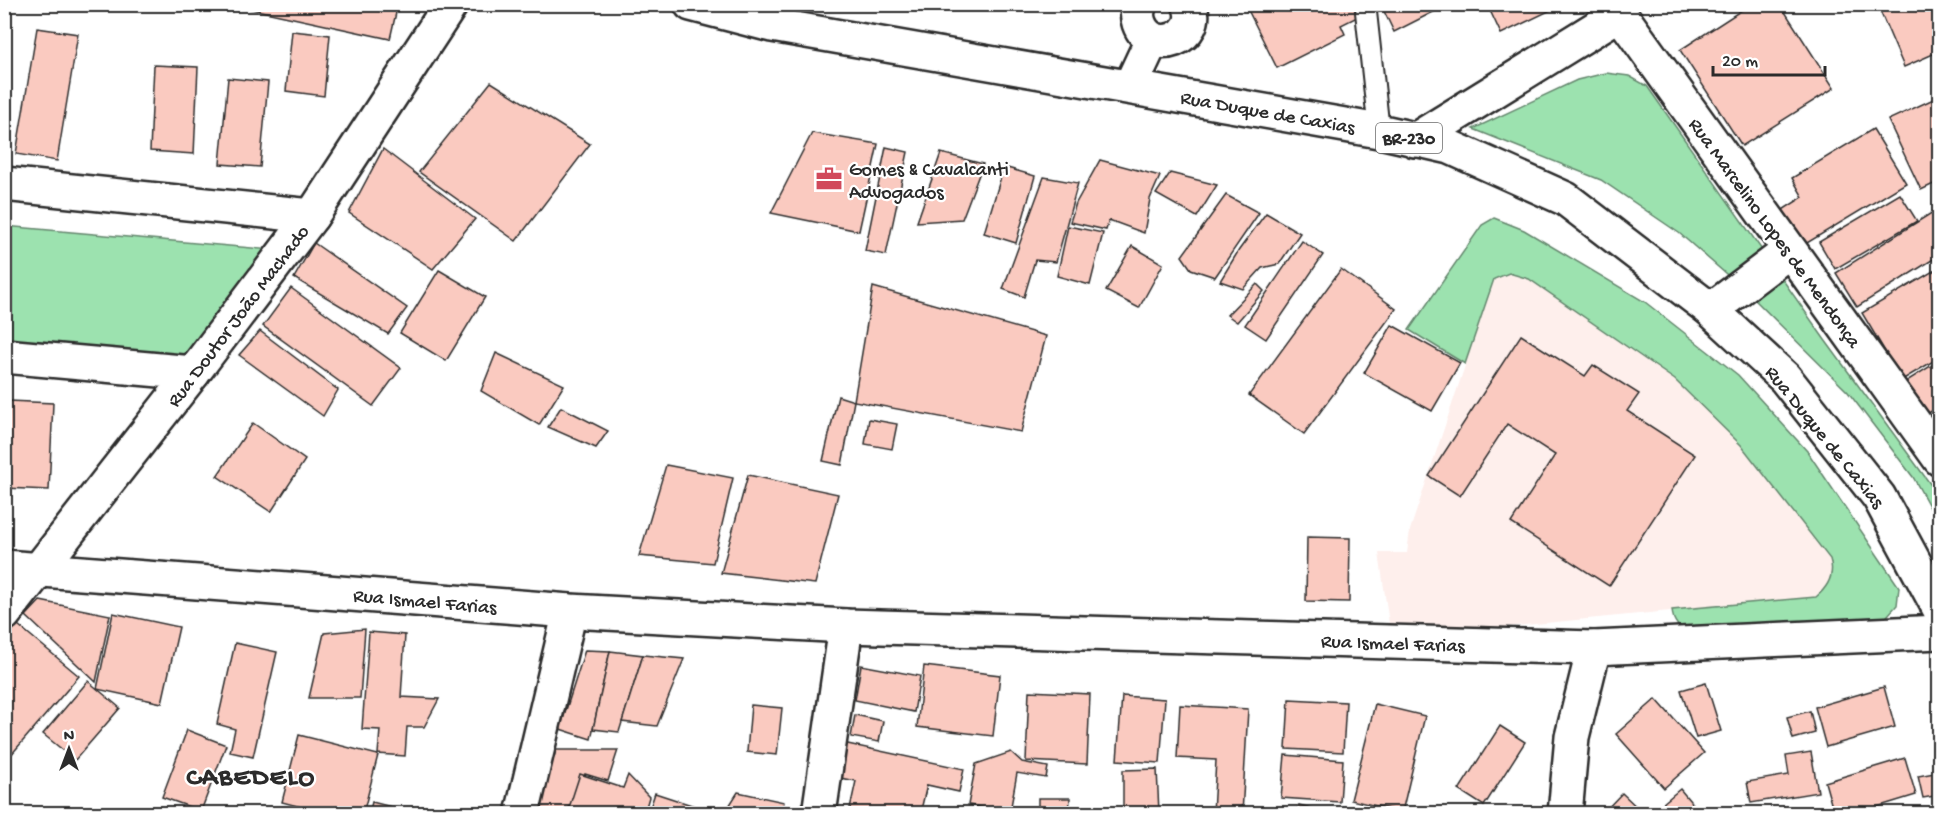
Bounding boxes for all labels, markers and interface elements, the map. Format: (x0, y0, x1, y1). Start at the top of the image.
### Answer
scale bar (1713, 39, 1826, 77)
text: 20 m (1722, 52, 1758, 73)
street label: Rua Duque de Caxias (1178, 88, 1357, 141)
street label: Rua Marcelino Lopes de Mendonça (1682, 115, 1865, 354)
road number: BR-230 (1376, 123, 1442, 153)
place label: Gomes & Cavalcanti Advogados (849, 160, 1009, 206)
office icon: Gomes & Cavalcanti Advogados (814, 164, 844, 194)
street label: Rua Doutor João Machado (164, 222, 316, 413)
street label: Rua Duque de Caxias (1759, 362, 1888, 515)
street label: Rua Ismael Farias (352, 586, 498, 621)
street label: Rua Ismael Farias (1321, 631, 1466, 660)
north arrow (39, 719, 99, 779)
text: N (64, 728, 75, 747)
district label: CABEDELO (186, 764, 316, 795)

